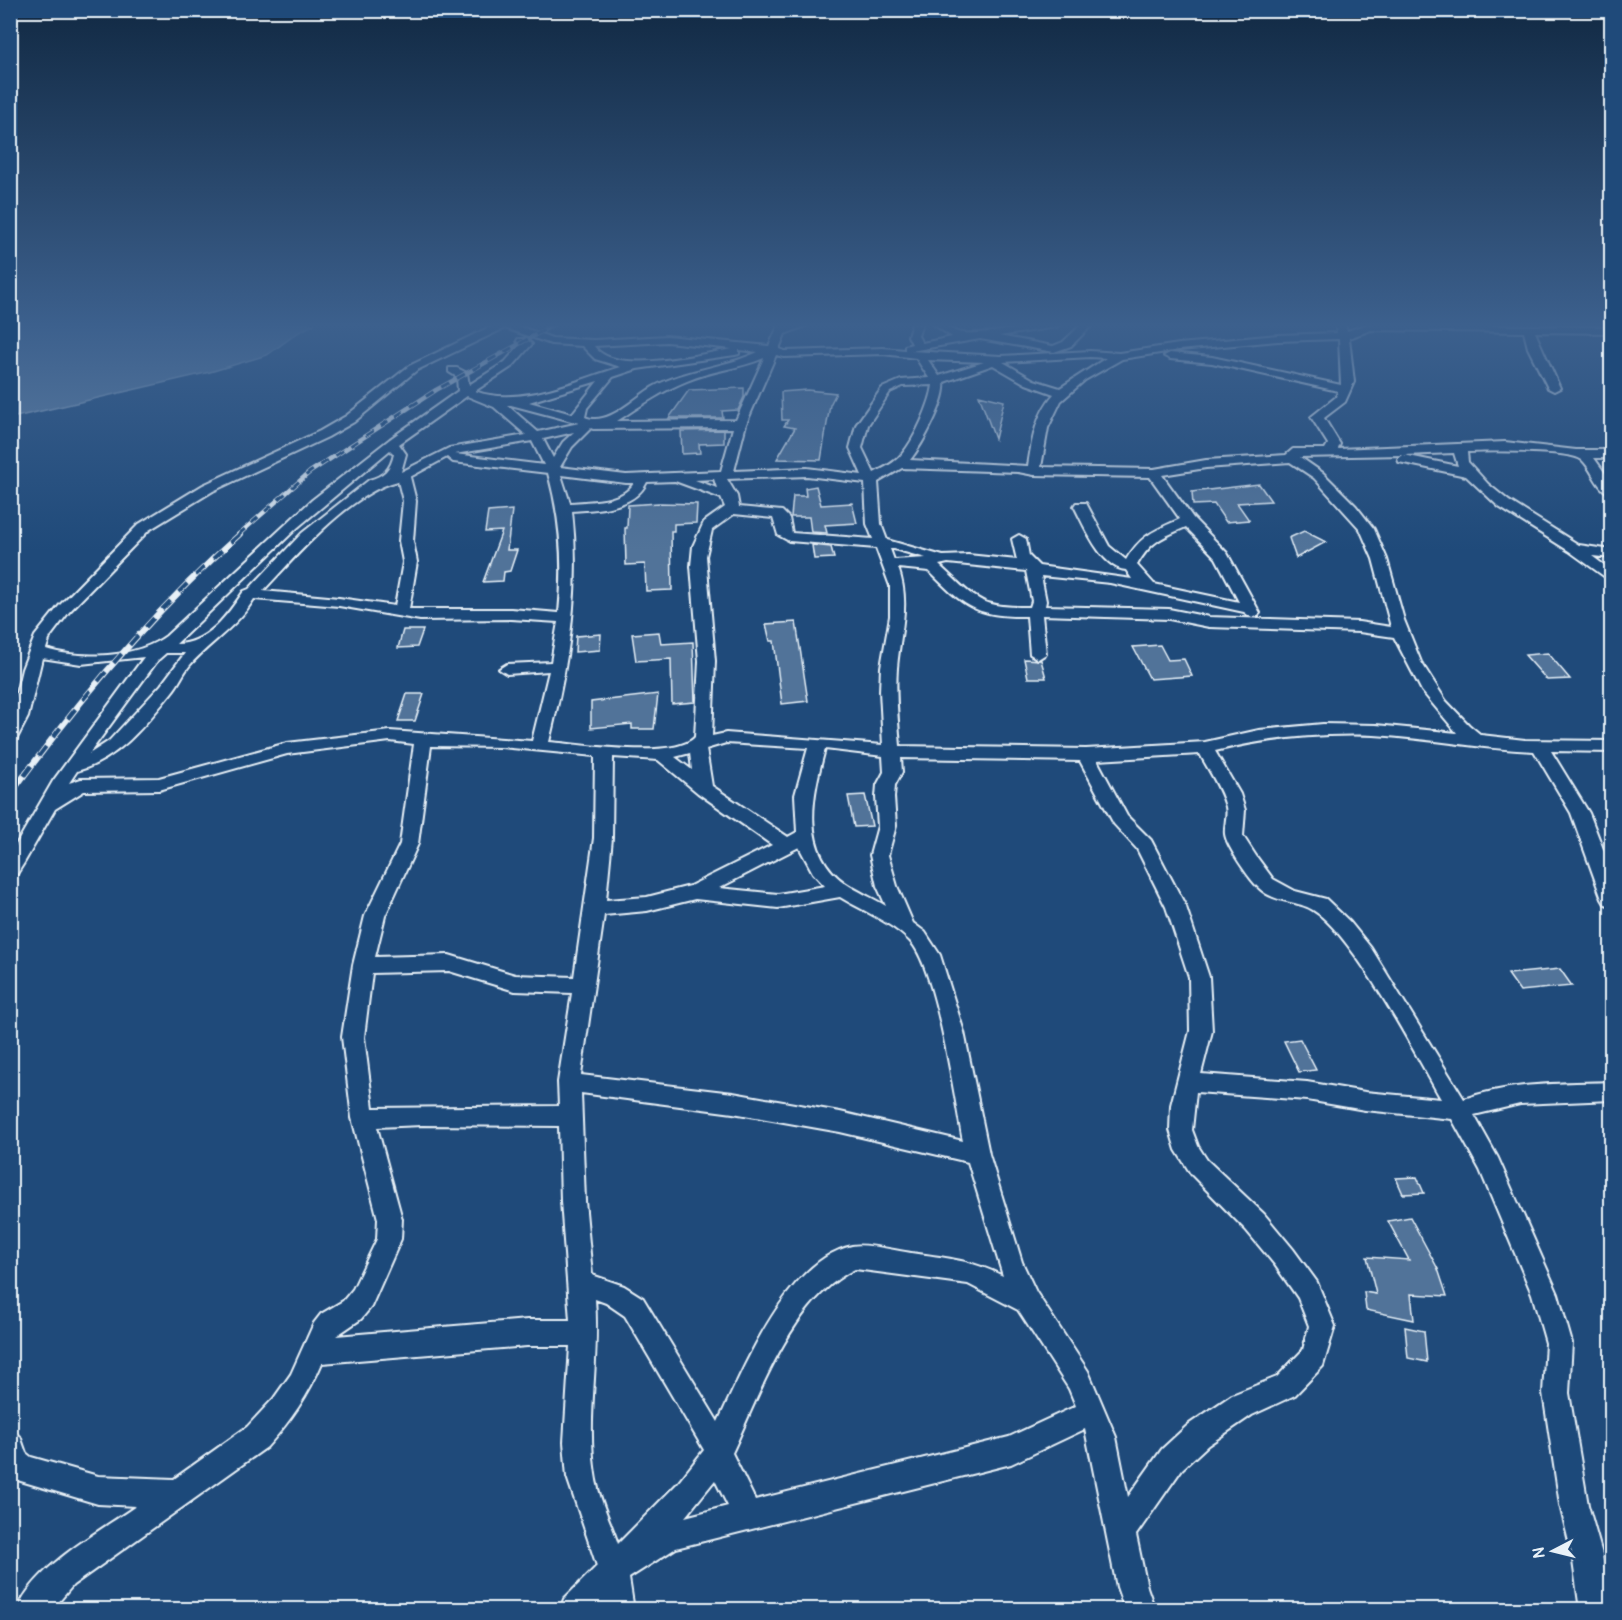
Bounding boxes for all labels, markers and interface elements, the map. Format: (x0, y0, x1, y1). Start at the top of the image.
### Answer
north arrow (1523, 1521, 1583, 1581)
text: N (1528, 1546, 1550, 1559)

